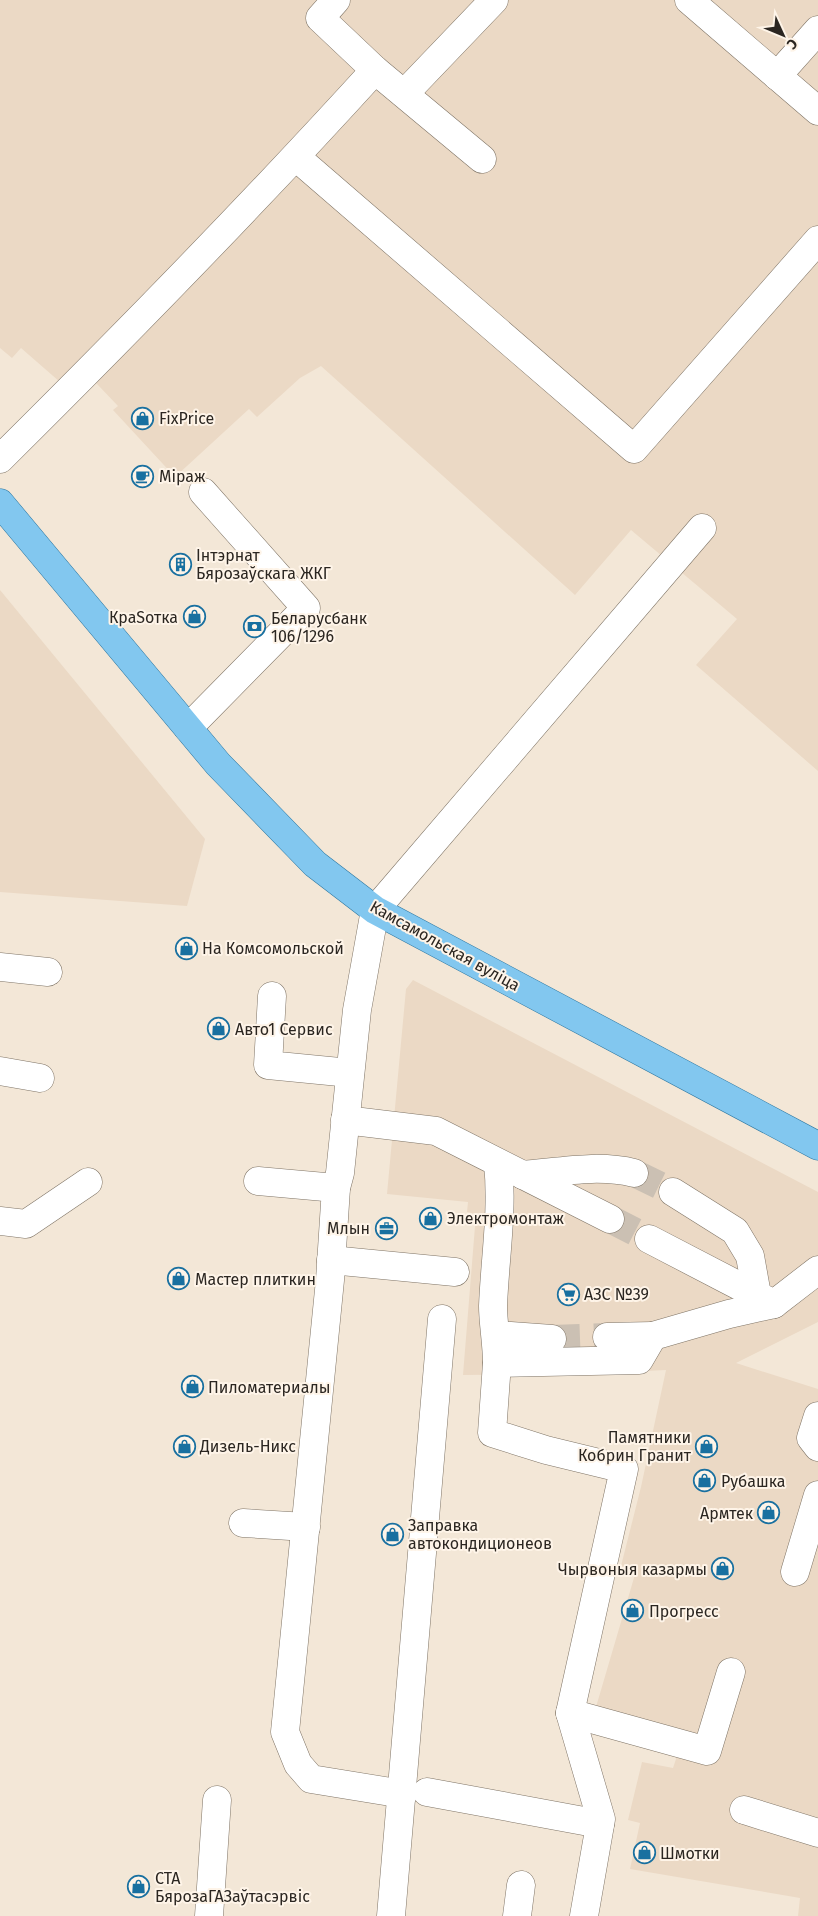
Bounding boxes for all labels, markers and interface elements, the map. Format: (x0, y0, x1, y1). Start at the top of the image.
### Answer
north arrow (758, 10, 808, 60)
text: С (783, 35, 801, 52)
shop icon: FixPrice (131, 406, 155, 430)
place label: FixPrice (159, 409, 214, 428)
cafe icon: Міраж (131, 464, 155, 488)
place label: Міраж (159, 467, 206, 486)
place label: Інтэрнат Бярозаўскага ЖКГ (196, 546, 331, 583)
building icon: Інтэрнат Бярозаўскага ЖКГ (168, 552, 192, 576)
shop icon: КраSотка (182, 605, 206, 629)
place label: КраSотка (109, 608, 178, 627)
place label: Беларусбанк 106/1296 (271, 609, 368, 646)
bank icon: Беларусбанк 106/1296 (243, 615, 267, 639)
street label: Камсамольская вуліца (367, 897, 523, 995)
shop icon: На Комсомольской (174, 936, 198, 960)
place label: На Комсомольской (202, 939, 344, 958)
shop icon: Авто1 Сервис (207, 1017, 231, 1041)
place label: Авто1 Сервис (235, 1020, 333, 1039)
shop icon: Электромонтаж (419, 1206, 443, 1230)
place label: Электромонтаж (447, 1209, 565, 1228)
office icon: Млын (374, 1216, 398, 1240)
place label: Млын (327, 1219, 370, 1238)
shop icon: Мастер плиткин (167, 1267, 191, 1291)
place label: Мастер плиткин (195, 1270, 316, 1289)
supermarket icon: АЗС №39 (556, 1282, 580, 1306)
place label: АЗС №39 (584, 1285, 649, 1304)
shop icon: Пиломатериалы (180, 1375, 204, 1399)
place label: Пиломатериалы (208, 1378, 330, 1397)
place label: Памятники Кобрин Гранит (578, 1428, 692, 1465)
shop icon: Дизель-Никс (172, 1434, 196, 1458)
shop icon: Памятники Кобрин Гранит (695, 1434, 719, 1458)
place label: Дизель-Никс (199, 1437, 296, 1456)
shop icon: Рубашка (693, 1469, 717, 1493)
place label: Рубашка (721, 1472, 785, 1491)
shop icon: Армтек (757, 1501, 781, 1525)
place label: Армтек (700, 1504, 754, 1523)
place label: Заправка автокондиционеов (408, 1516, 552, 1553)
shop icon: Заправка автокондиционеов (380, 1522, 404, 1546)
shop icon: Чырвоныя казармы (711, 1557, 735, 1581)
place label: Чырвоныя казармы (558, 1560, 707, 1579)
shop icon: Прогресс (621, 1599, 645, 1623)
place label: Прогресс (649, 1602, 719, 1621)
shop icon: Шмотки (632, 1841, 656, 1865)
place label: Шмотки (660, 1844, 720, 1863)
place label: СТА БярозаГАЗаўтасэрвіс (155, 1869, 310, 1906)
shop icon: СТА БярозаГАЗаўтасэрвіс (127, 1875, 151, 1899)

